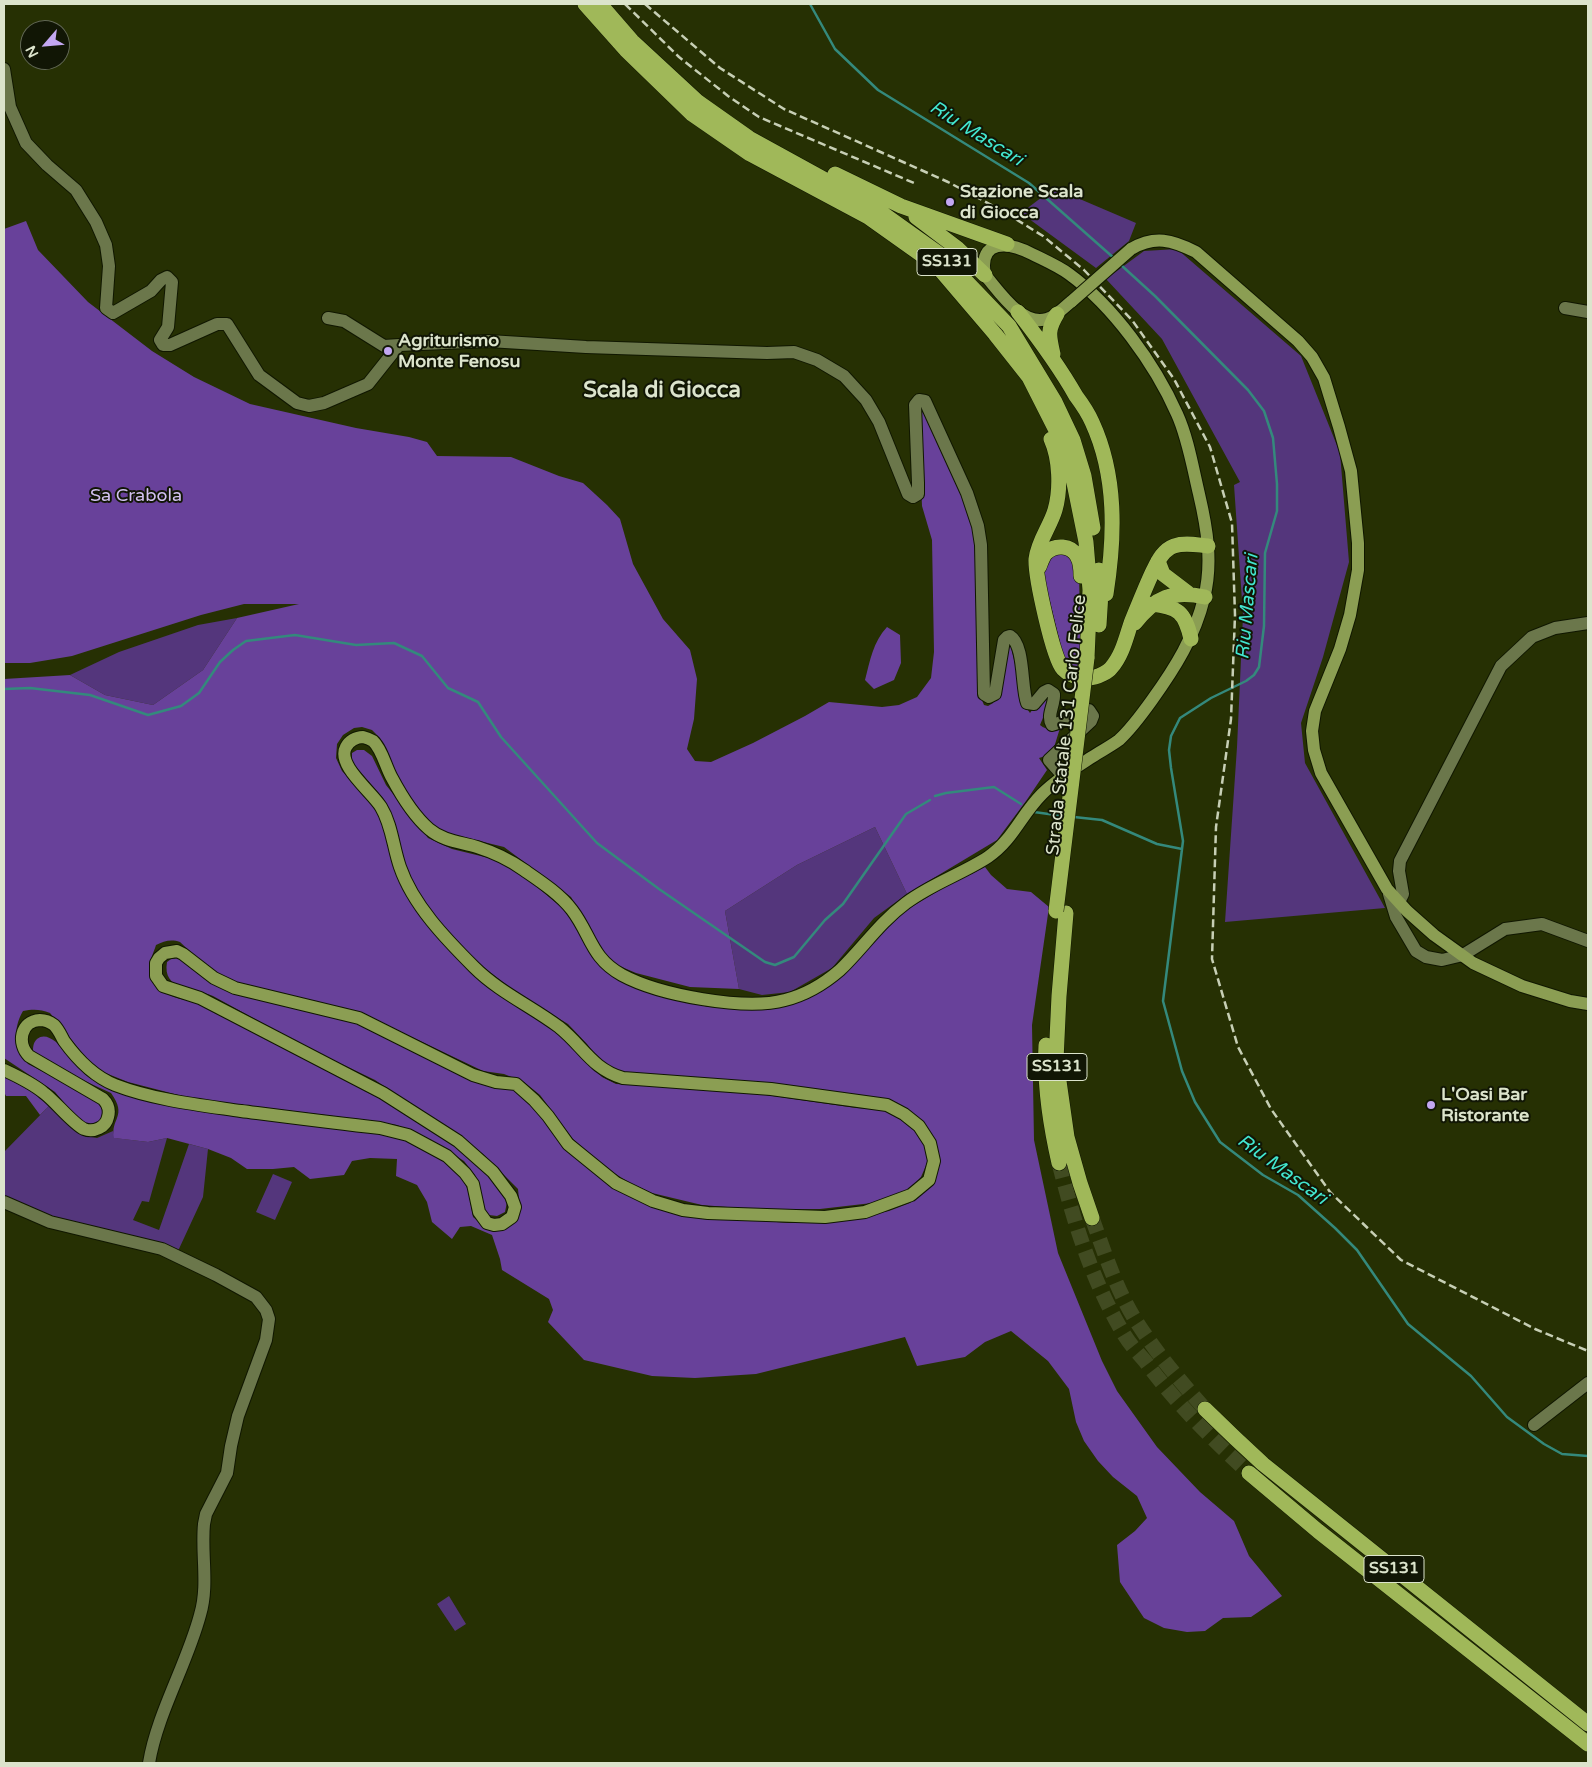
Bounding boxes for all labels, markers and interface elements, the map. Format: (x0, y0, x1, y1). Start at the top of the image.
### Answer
north arrow (20, 20, 70, 70)
text: N (22, 43, 42, 60)
water label: Riu Mascari (925, 96, 1027, 172)
place label: Stazione Scala di Giocca (960, 181, 1083, 223)
marker: Stazione Scala di Giocca (944, 196, 956, 208)
road number: SS131 (917, 248, 977, 276)
place label: Agriturismo Monte Fenosu (398, 330, 520, 372)
marker: Agriturismo Monte Fenosu (382, 345, 394, 357)
district label: Scala di Giocca (583, 378, 741, 404)
park label: Sa Crabola (90, 485, 182, 507)
water label: Riu Mascari (1232, 553, 1264, 661)
street label: Strada Statale 131 Carlo Felice (1043, 594, 1091, 856)
road number: SS131 (1027, 1054, 1087, 1080)
place label: L'Oasi Bar Ristorante (1441, 1084, 1529, 1126)
marker: L'Oasi Bar Ristorante (1425, 1099, 1437, 1111)
water label: Riu Mascari (1233, 1130, 1331, 1210)
road number: SS131 (1364, 1556, 1424, 1582)

